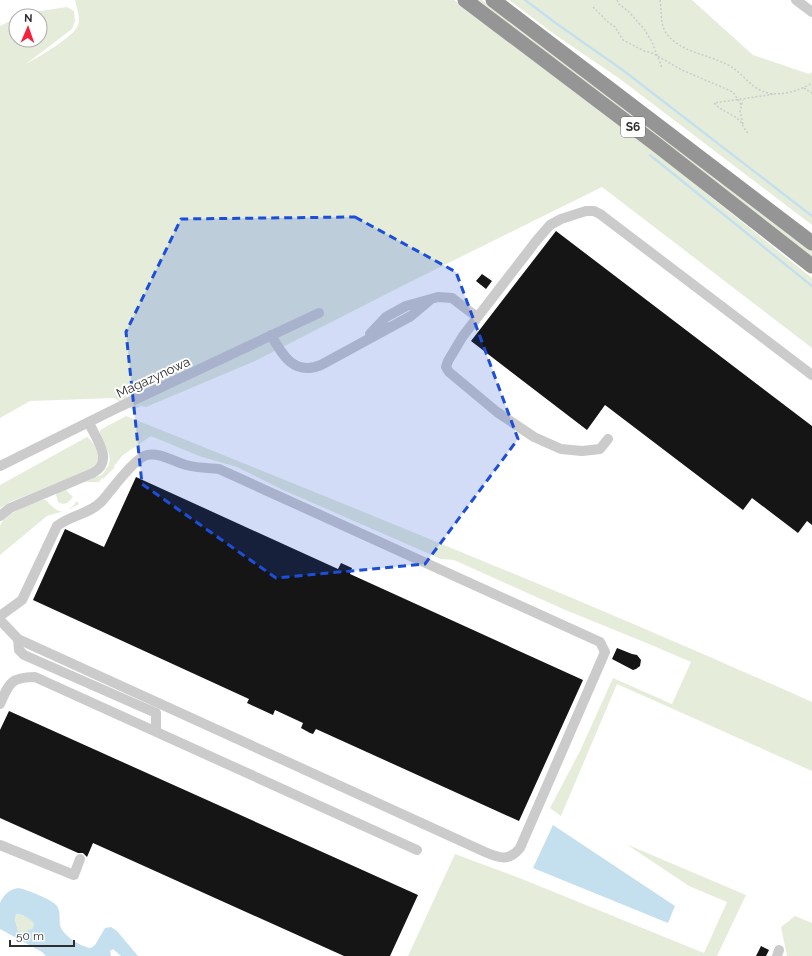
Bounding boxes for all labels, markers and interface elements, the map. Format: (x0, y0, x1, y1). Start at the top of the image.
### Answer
north arrow (8, 8, 48, 48)
text: N (24, 12, 33, 25)
road number: S6 (621, 117, 645, 137)
street label: Magazynowa (114, 354, 192, 401)
scale bar (10, 922, 74, 948)
text: 50 m (16, 929, 44, 943)

